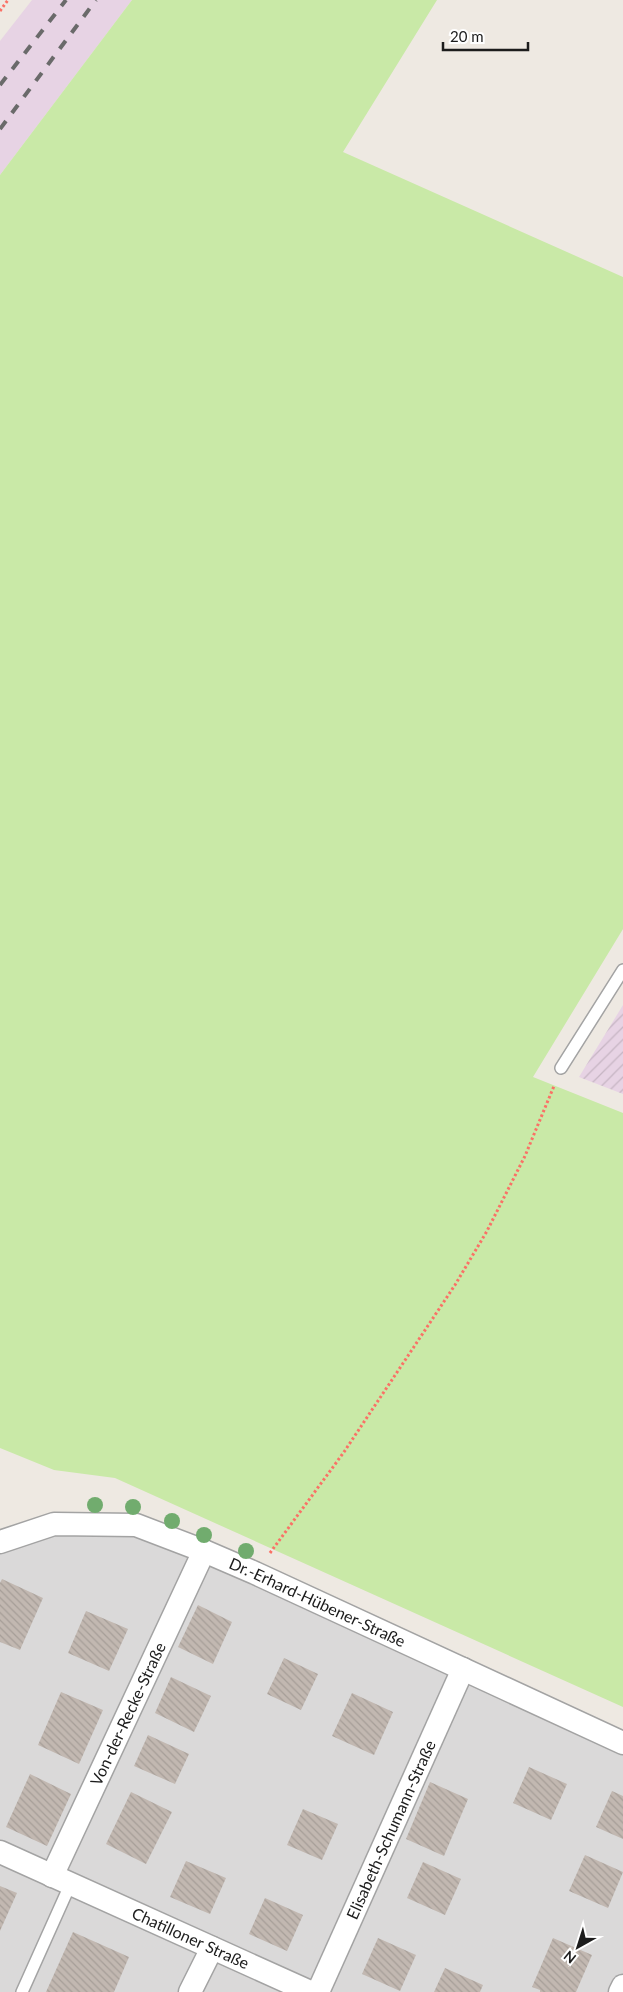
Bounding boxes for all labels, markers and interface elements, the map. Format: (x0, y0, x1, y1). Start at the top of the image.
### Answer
scale bar (443, 20, 528, 52)
text: 20 m (450, 27, 484, 45)
street label: Dr.-Erhard-Hübener-Straße (226, 1553, 409, 1650)
street label: Von-der-Recke-Straße (86, 1639, 169, 1788)
street label: Elisabeth-Schumann-Straße (342, 1737, 439, 1922)
street label: Chatilloner Straße (129, 1903, 252, 1972)
north arrow (553, 1922, 603, 1972)
text: N (560, 1947, 579, 1967)

